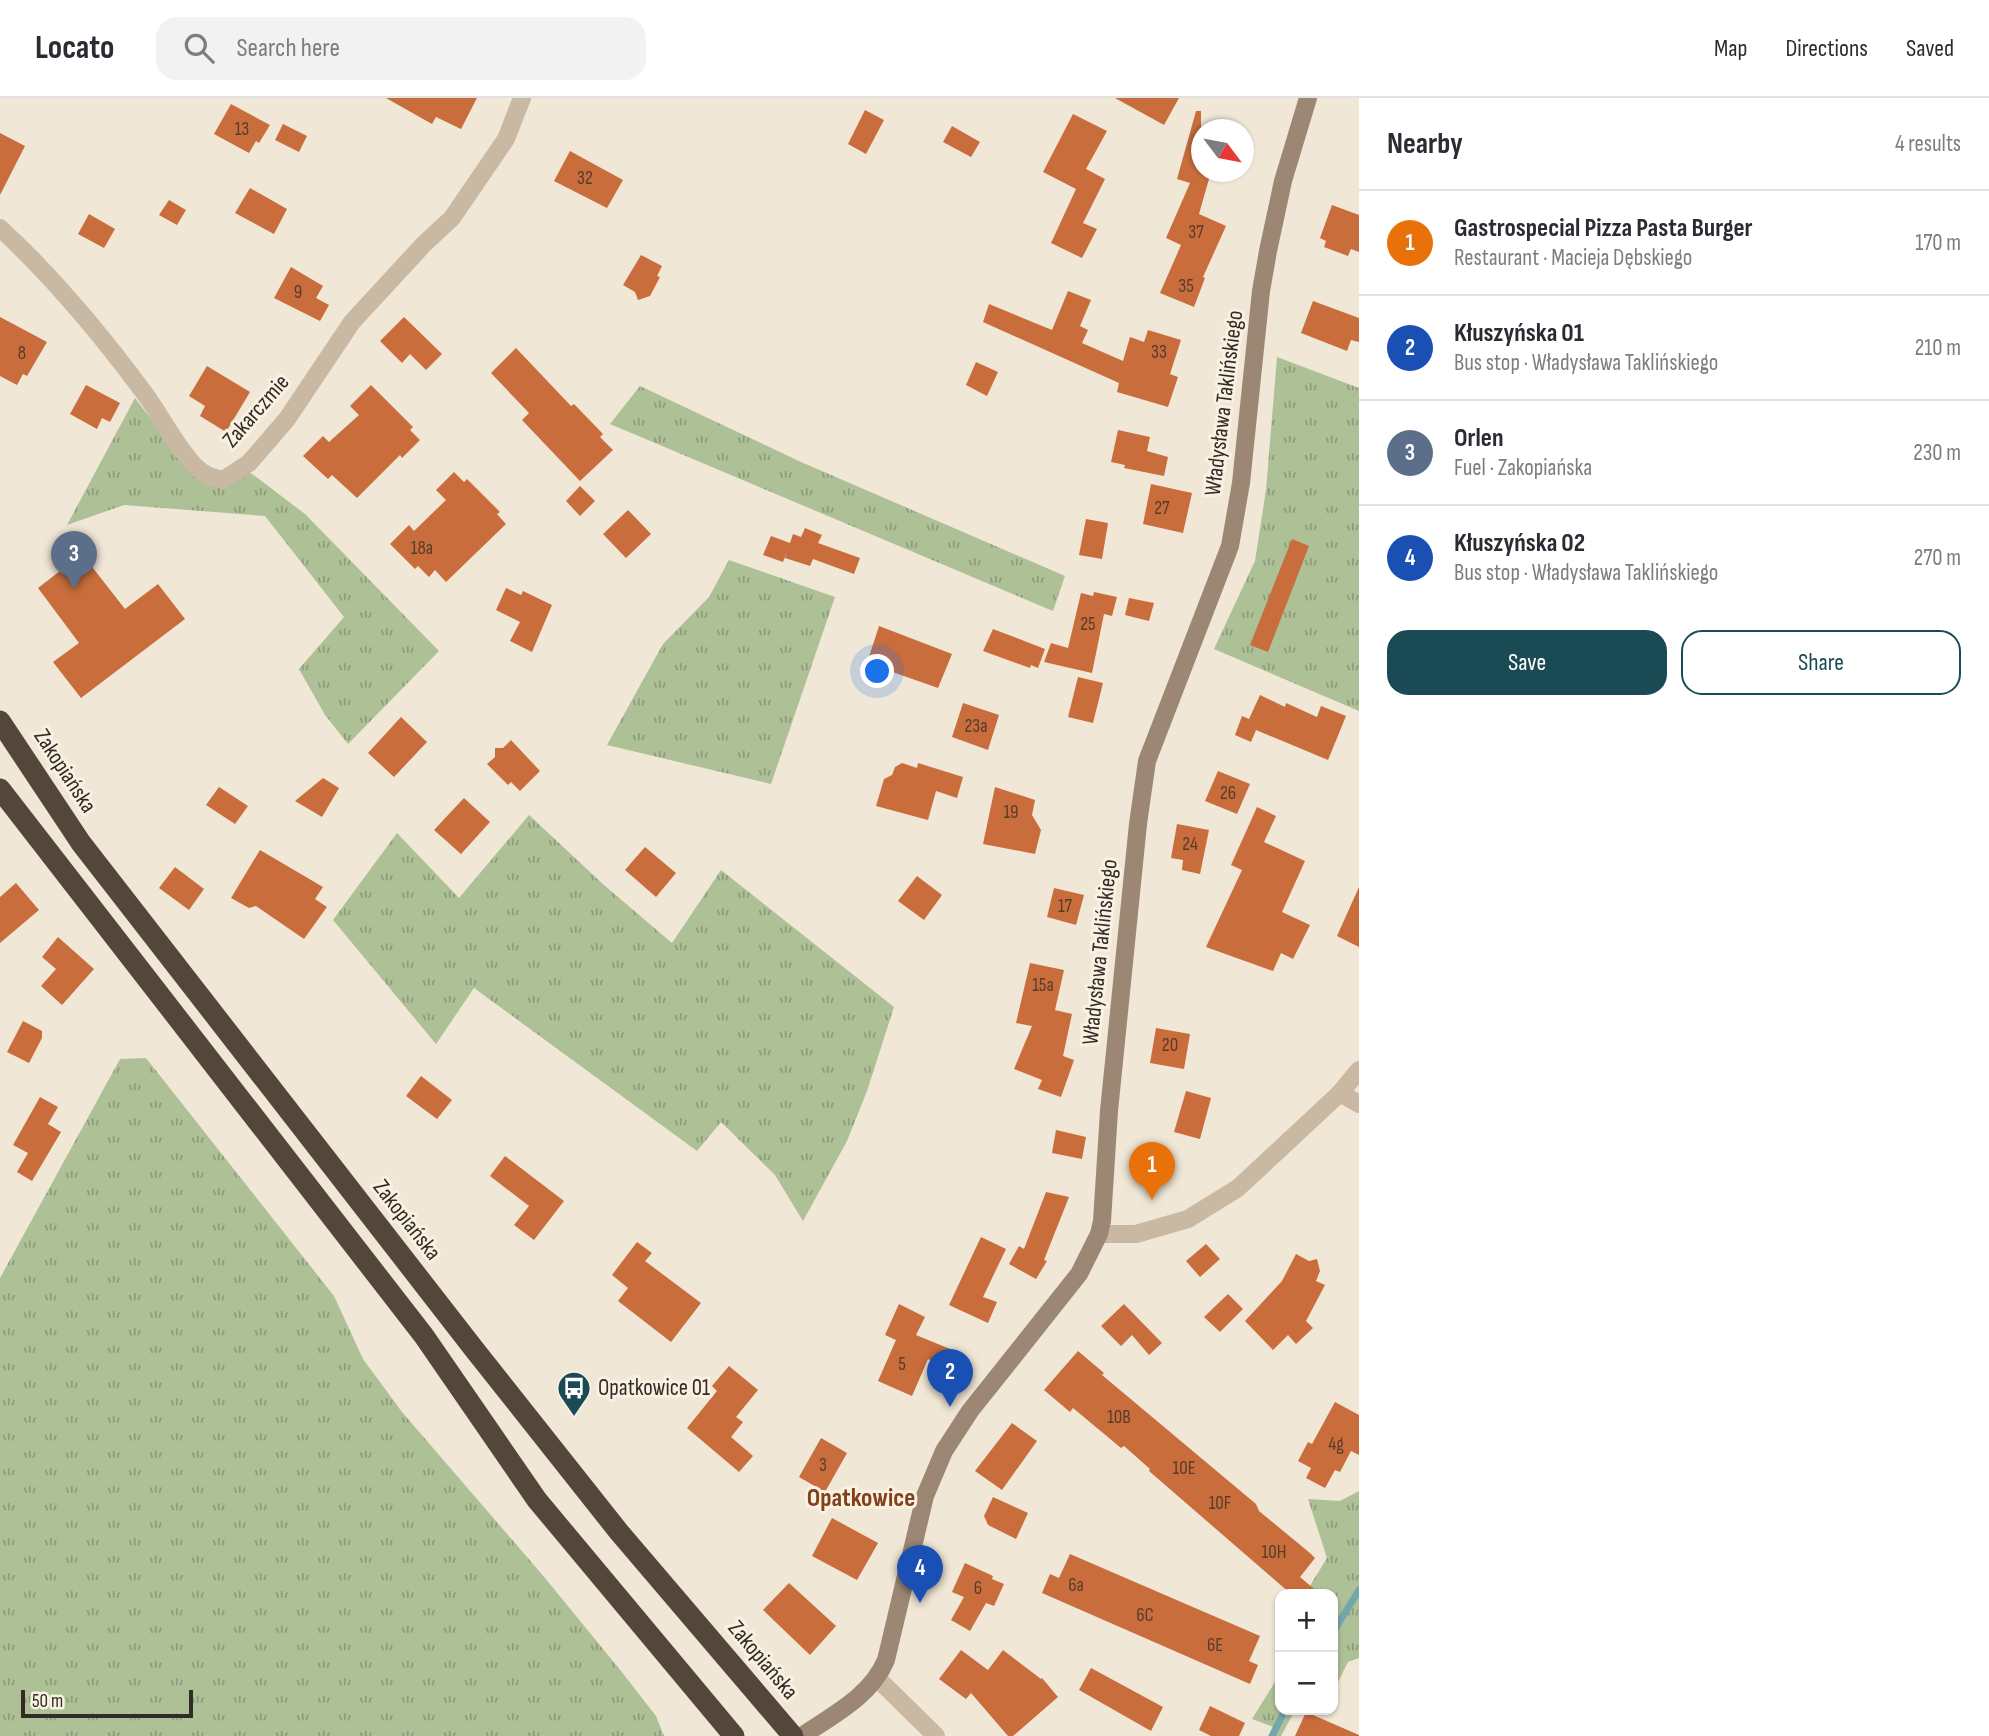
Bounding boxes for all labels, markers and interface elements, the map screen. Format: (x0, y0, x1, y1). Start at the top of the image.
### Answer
search box (156, 17, 646, 80)
text: Locato (35, 28, 114, 68)
icon: search (180, 29, 218, 67)
text: Search here (236, 33, 340, 64)
text: Map (1714, 34, 1747, 63)
text: Directions (1785, 34, 1868, 63)
text: Saved (1906, 34, 1954, 63)
house number: 13 (235, 118, 249, 141)
north arrow (1191, 119, 1254, 182)
text: Nearby (1387, 126, 1463, 162)
text: 4 results (1895, 130, 1961, 158)
house number: 32 (577, 167, 593, 190)
text: Gastrospecial Pizza Pasta Burger (1454, 213, 1753, 244)
house number: 37 (1188, 221, 1204, 244)
text: 1 (1405, 229, 1415, 257)
text: 170 m (1915, 229, 1961, 257)
text: Restaurant · Macieja Dębskiego (1454, 244, 1692, 272)
house number: 35 (1178, 275, 1194, 298)
house number: 9 (294, 281, 302, 304)
street label: Władysława Taklińskiego (1199, 309, 1249, 497)
text: Kłuszyńska 01 (1454, 318, 1584, 349)
text: 2 (1405, 334, 1415, 362)
text: 210 m (1915, 334, 1961, 362)
house number: 33 (1151, 341, 1167, 364)
house number: 8 (18, 342, 26, 365)
text: Bus stop · Władysława Taklińskiego (1454, 349, 1718, 377)
street label: Zakarczmie (217, 369, 295, 453)
text: Orlen (1454, 423, 1504, 454)
text: 3 (1405, 439, 1415, 467)
text: 230 m (1913, 439, 1961, 467)
text: Fuel · Zakopiańska (1454, 454, 1592, 482)
house number: 27 (1154, 497, 1170, 520)
text: Kłuszyńska 02 (1454, 528, 1585, 559)
pin: 3 (51, 531, 97, 589)
house number: 18a (411, 537, 433, 560)
text: 4 (1405, 544, 1415, 572)
text: 270 m (1914, 544, 1961, 572)
text: Bus stop · Władysława Taklińskiego (1454, 559, 1718, 587)
house number: 25 (1080, 613, 1096, 636)
button: Save (1387, 630, 1667, 695)
button: Share (1681, 630, 1961, 695)
your location (860, 654, 894, 688)
house number: 23a (964, 715, 988, 738)
street label: Zakopiańska (28, 724, 102, 818)
house number: 26 (1220, 782, 1236, 805)
house number: 19 (1003, 801, 1019, 824)
house number: 24 (1182, 833, 1198, 856)
street label: Władysława Taklińskiego (1076, 858, 1124, 1046)
house number: 17 (1058, 895, 1073, 918)
house number: 15a (1032, 974, 1054, 997)
house number: 20 (1162, 1034, 1178, 1057)
pin: 1 (1129, 1142, 1175, 1200)
street label: Zakopiańska (367, 1174, 447, 1266)
pin: 2 (927, 1349, 973, 1407)
house number: 5 (898, 1353, 906, 1376)
bus stop icon: Opatkowice 01 (555, 1369, 593, 1418)
place label: Opatkowice 01 (598, 1374, 710, 1402)
house number: 10B (1107, 1406, 1131, 1429)
house number: 4g (1328, 1433, 1344, 1456)
house number: 3 (819, 1454, 827, 1477)
house number: 10E (1173, 1457, 1195, 1480)
district label: Opatkowice (807, 1483, 915, 1514)
house number: 10F (1209, 1492, 1231, 1515)
house number: 10H (1262, 1541, 1286, 1564)
pin: 4 (897, 1545, 943, 1603)
house number: 6a (1068, 1574, 1084, 1597)
house number: 6 (974, 1577, 982, 1600)
map controls (1275, 1589, 1338, 1715)
button: + (1275, 1589, 1338, 1652)
house number: 6C (1136, 1604, 1154, 1627)
street label: Zakopiańska (722, 1615, 804, 1705)
house number: 6E (1207, 1634, 1223, 1657)
button: − (1275, 1652, 1338, 1715)
scale bar (21, 1687, 192, 1719)
text: 50 m (32, 1690, 63, 1713)

